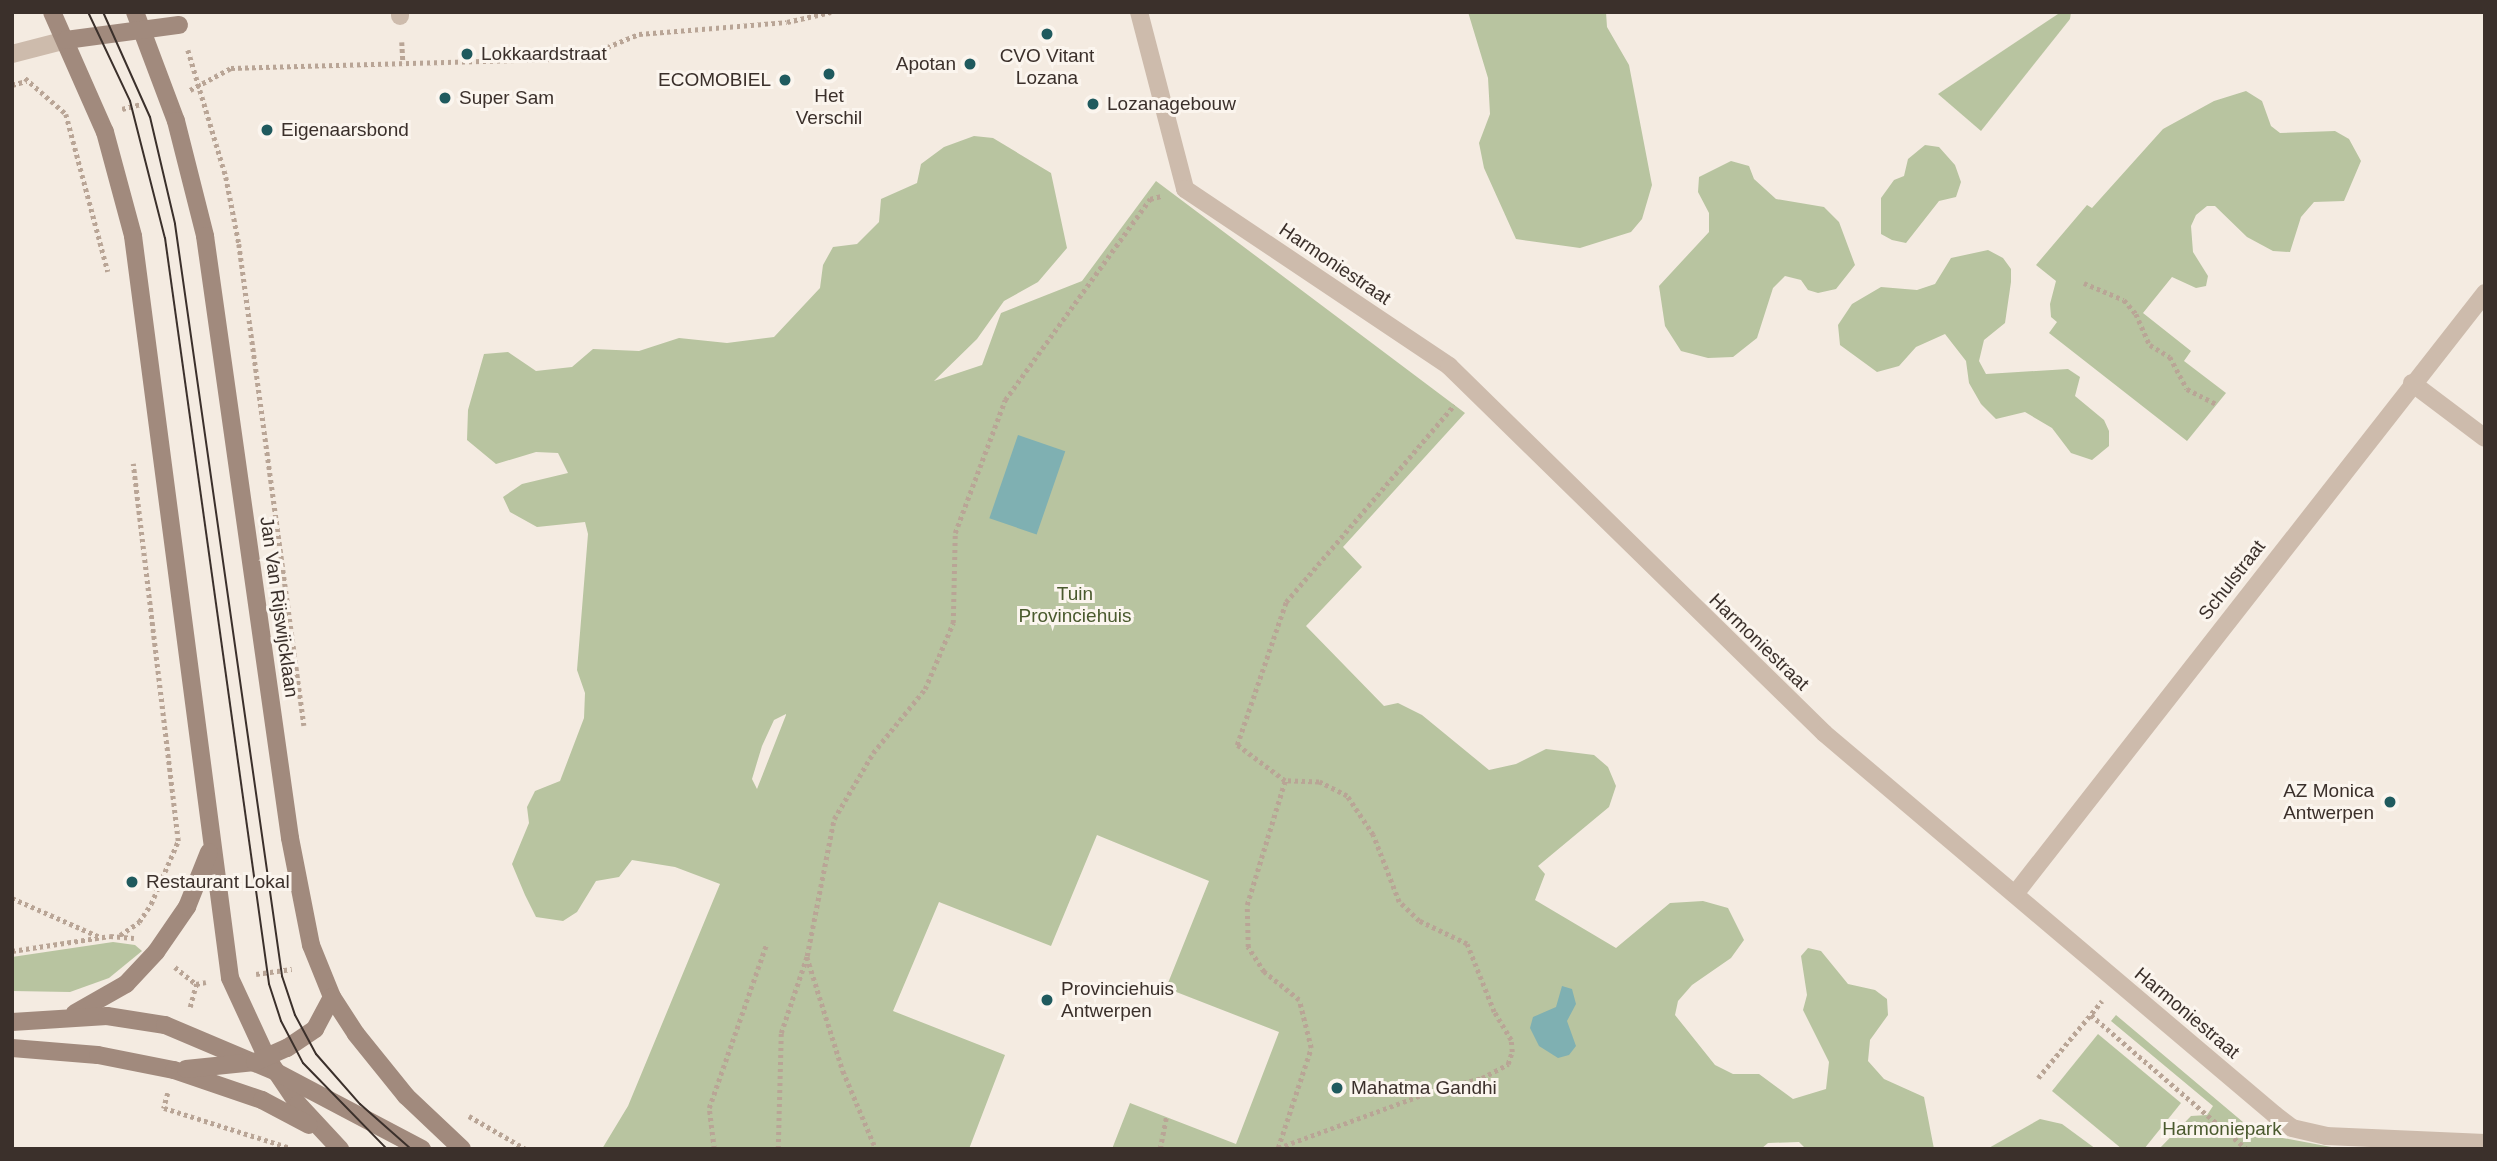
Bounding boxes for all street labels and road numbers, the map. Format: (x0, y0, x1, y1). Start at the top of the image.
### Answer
street label: Harmoniestraat (1275, 218, 1395, 310)
street label: Jan Van Rijswijcklaan (255, 515, 303, 699)
street label: Schulstraat (2194, 536, 2270, 624)
street label: Harmoniestraat (1704, 589, 1814, 695)
street label: Harmoniestraat (2130, 963, 2244, 1063)

